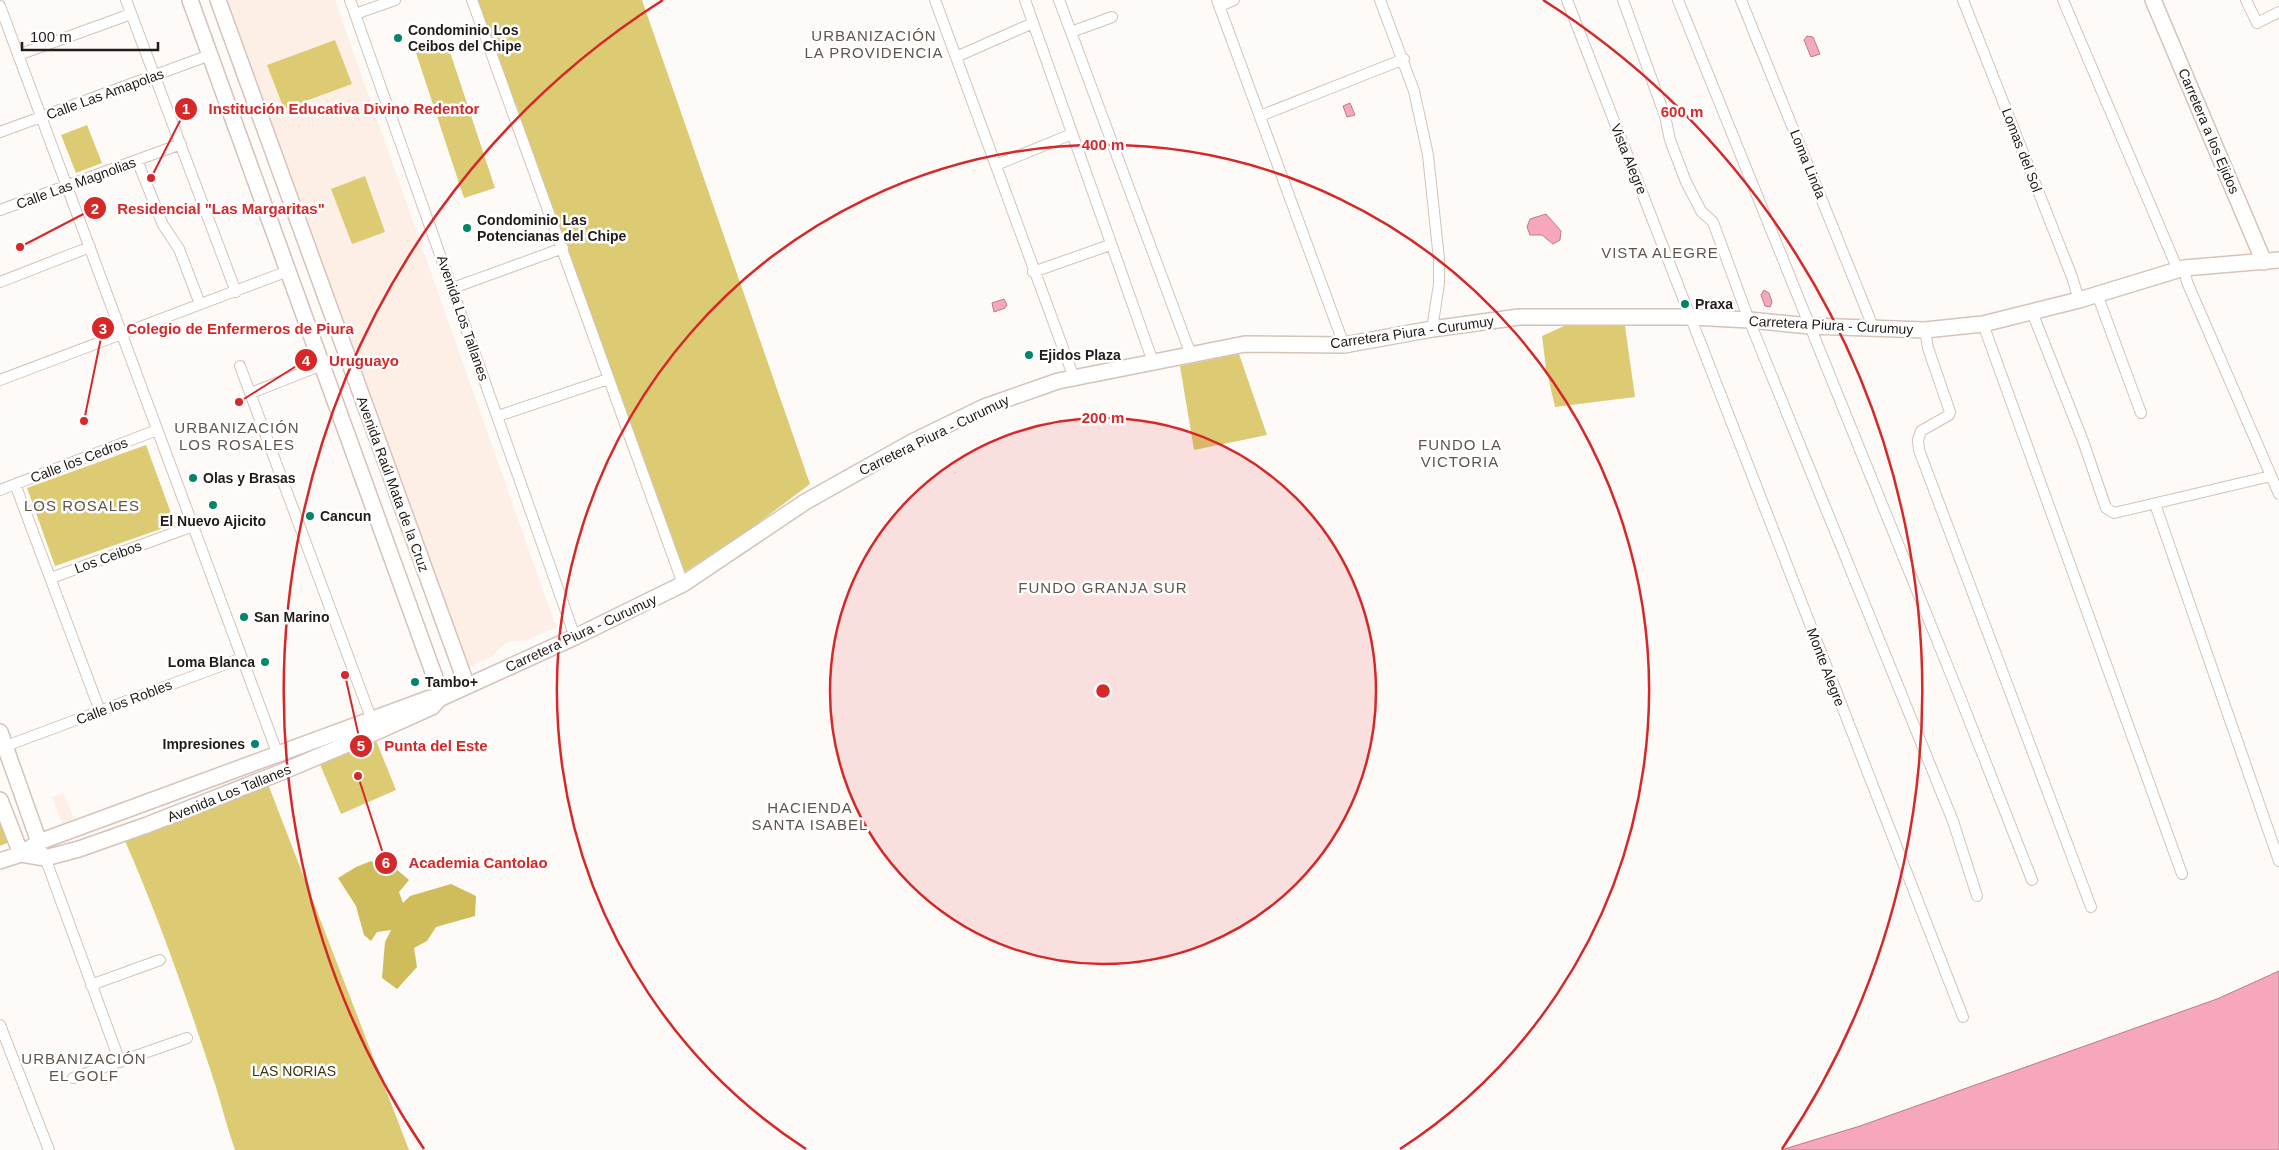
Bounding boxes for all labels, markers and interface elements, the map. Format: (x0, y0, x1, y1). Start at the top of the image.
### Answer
scale bar (22, 20, 159, 52)
place label: Condominio Los Ceibos del Chipe (408, 22, 522, 54)
district label: URBANIZACIÓN LA PROVIDENCIA (804, 27, 944, 61)
text: 100 m (30, 28, 72, 45)
marker: Condominio Los Ceibos del Chipe (392, 32, 404, 44)
street label: Calle Las Amapolas (44, 65, 166, 123)
street label: Carretera a los Ejidos (2175, 66, 2243, 196)
callout: Institución Educativa Divino Redentor (173, 94, 489, 124)
text: 1 (182, 100, 190, 117)
text: Institución Educativa Divino Redentor (209, 100, 480, 117)
text: 600 m (1661, 103, 1703, 120)
street label: Lomas del Sol (1999, 106, 2045, 194)
street label: Vista Alegre (1608, 121, 1650, 197)
street label: Loma Linda (1787, 127, 1829, 201)
text: 400 m (1082, 136, 1124, 153)
street label: Calle Las Magnolias (14, 154, 138, 212)
callout: Residencial "Las Margaritas" (82, 193, 335, 223)
text: 2 (91, 200, 99, 217)
text: Residencial "Las Margaritas" (117, 200, 325, 217)
place label: Condominio Las Potencianas del Chipe (477, 212, 627, 244)
marker: Condominio Las Potencianas del Chipe (461, 222, 473, 234)
district label: VISTA ALEGRE (1601, 244, 1719, 261)
street label: Avenida Los Tallanes (434, 253, 492, 383)
place label: Praxa (1695, 296, 1733, 312)
marker: Praxa (1679, 298, 1691, 310)
callout: Colegio de Enfermeros de Piura (91, 313, 363, 343)
street label: Carretera Piura - Curumuy (1329, 313, 1495, 351)
street label: Carretera Piura - Curumuy (1748, 313, 1914, 337)
text: 3 (99, 320, 107, 337)
text: Colegio de Enfermeros de Piura (126, 320, 354, 337)
callout: Uruguayo (294, 345, 409, 375)
place label: Ejidos Plaza (1039, 347, 1121, 363)
marker: Ejidos Plaza (1023, 349, 1035, 361)
text: 4 (302, 352, 311, 369)
text: Uruguayo (329, 352, 399, 369)
street label: Carretera Piura - Curumuy (856, 392, 1012, 478)
street label: Avenida Raúl Mata de la Cruz (354, 394, 432, 574)
text: 200 m (1082, 409, 1124, 426)
district label: URBANIZACIÓN LOS ROSALES (174, 419, 300, 453)
street label: Calle los Cedros (28, 434, 130, 486)
district label: FUNDO LA VICTORIA (1418, 436, 1502, 470)
place label: Olas y Brasas (203, 470, 296, 486)
marker: Olas y Brasas (187, 472, 199, 484)
district label: LOS ROSALES (24, 497, 140, 514)
marker: El Nuevo Ajicito (207, 499, 219, 511)
place label: Cancun (320, 508, 371, 524)
marker: Cancun (304, 510, 316, 522)
place label: El Nuevo Ajicito (160, 513, 266, 529)
street label: Los Ceibos (72, 538, 144, 576)
district label: FUNDO GRANJA SUR (1018, 579, 1188, 596)
street label: Carretera Piura - Curumuy (503, 591, 659, 675)
place label: San Marino (254, 609, 329, 625)
marker: San Marino (238, 611, 250, 623)
street label: Monte Alegre (1804, 626, 1848, 709)
place label: Loma Blanca (168, 654, 255, 670)
marker: Loma Blanca (259, 656, 271, 668)
place label: Tambo+ (425, 674, 478, 690)
street label: Calle los Robles (74, 676, 174, 728)
marker: Tambo+ (409, 676, 421, 688)
centre of rings (1094, 682, 1112, 700)
callout: Punta del Este (349, 731, 497, 761)
place label: Impresiones (163, 736, 245, 752)
text: 5 (357, 737, 365, 754)
text: Punta del Este (384, 737, 488, 754)
marker: Impresiones (249, 738, 261, 750)
street label: Avenida Los Tallanes (165, 761, 293, 825)
district label: HACIENDA SANTA ISABEL (752, 799, 868, 833)
callout: Academia Cantolao (374, 848, 558, 878)
text: 6 (382, 854, 390, 871)
text: Academia Cantolao (408, 854, 548, 871)
district label: URBANIZACIÓN EL GOLF (21, 1050, 147, 1084)
park label: LAS NORIAS (252, 1063, 336, 1079)

